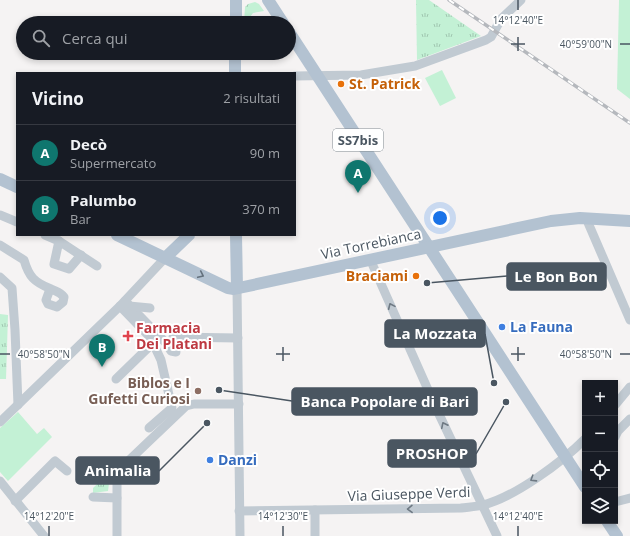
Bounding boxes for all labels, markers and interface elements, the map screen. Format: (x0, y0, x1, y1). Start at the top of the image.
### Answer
text: 14°12'40"E (493, 13, 543, 27)
search box (16, 16, 296, 60)
icon: search (30, 27, 52, 49)
text: Cerca qui (62, 28, 128, 48)
text: 40°59'00"N (560, 37, 612, 51)
place label: St. Patrick (349, 74, 421, 93)
marker: St. Patrick (336, 79, 346, 89)
text: Vicino (32, 87, 84, 110)
text: 2 risultati (223, 89, 280, 107)
road number: SS7bis (333, 129, 383, 151)
text: Decò (70, 134, 107, 154)
text: A (41, 144, 49, 162)
text: 90 m (250, 144, 280, 162)
text: Supermercato (70, 154, 156, 172)
pin: A (345, 160, 371, 193)
text: Palumbo (70, 190, 136, 210)
text: B (41, 200, 49, 218)
text: 370 m (242, 200, 280, 218)
your location (430, 208, 450, 228)
text: Bar (70, 210, 91, 228)
street label: Via Torrebianca (319, 224, 423, 263)
callout: Le Bon Bon (507, 263, 606, 290)
place label: Braciami (346, 266, 408, 285)
text: Le Bon Bon (514, 266, 598, 286)
one-way arrow (196, 270, 204, 278)
marker: Braciami (411, 271, 421, 281)
one-way arrow (388, 303, 396, 311)
place label: La Fauna (510, 317, 573, 336)
place label: Farmacia Dei Platani (136, 318, 212, 353)
callout: La Mozzata (385, 320, 485, 347)
marker: La Fauna (497, 322, 507, 332)
text: La Mozzata (393, 323, 477, 343)
marker: Farmacia Dei Platani (123, 331, 133, 341)
pin: B (89, 334, 115, 367)
text: 40°58'50"N (18, 347, 70, 361)
text: 40°58'50"N (560, 347, 612, 361)
place label: Biblos e I Gufetti Curiosi (88, 373, 190, 408)
map controls (582, 380, 618, 524)
button: + (582, 380, 618, 416)
marker: Biblos e I Gufetti Curiosi (193, 386, 203, 396)
callout: Banca Popolare di Bari (292, 388, 477, 415)
text: Banca Popolare di Bari (301, 391, 469, 411)
button: − (582, 416, 618, 452)
one-way arrow (441, 421, 449, 429)
callout: PROSHOP (388, 440, 476, 467)
text: PROSHOP (396, 443, 468, 463)
place label: Danzi (218, 450, 257, 469)
button: locate (582, 452, 618, 488)
marker: Danzi (205, 455, 215, 465)
callout: Animalia (76, 457, 159, 484)
text: Animalia (85, 460, 151, 480)
one-way arrow (530, 474, 537, 482)
street label: Via Giuseppe Verdi (347, 482, 471, 505)
button: layers (582, 488, 618, 524)
one-way arrow (407, 505, 413, 513)
text: 14°12'20"E (24, 509, 74, 523)
text: 14°12'30"E (258, 509, 308, 523)
text: 14°12'40"E (493, 509, 543, 523)

